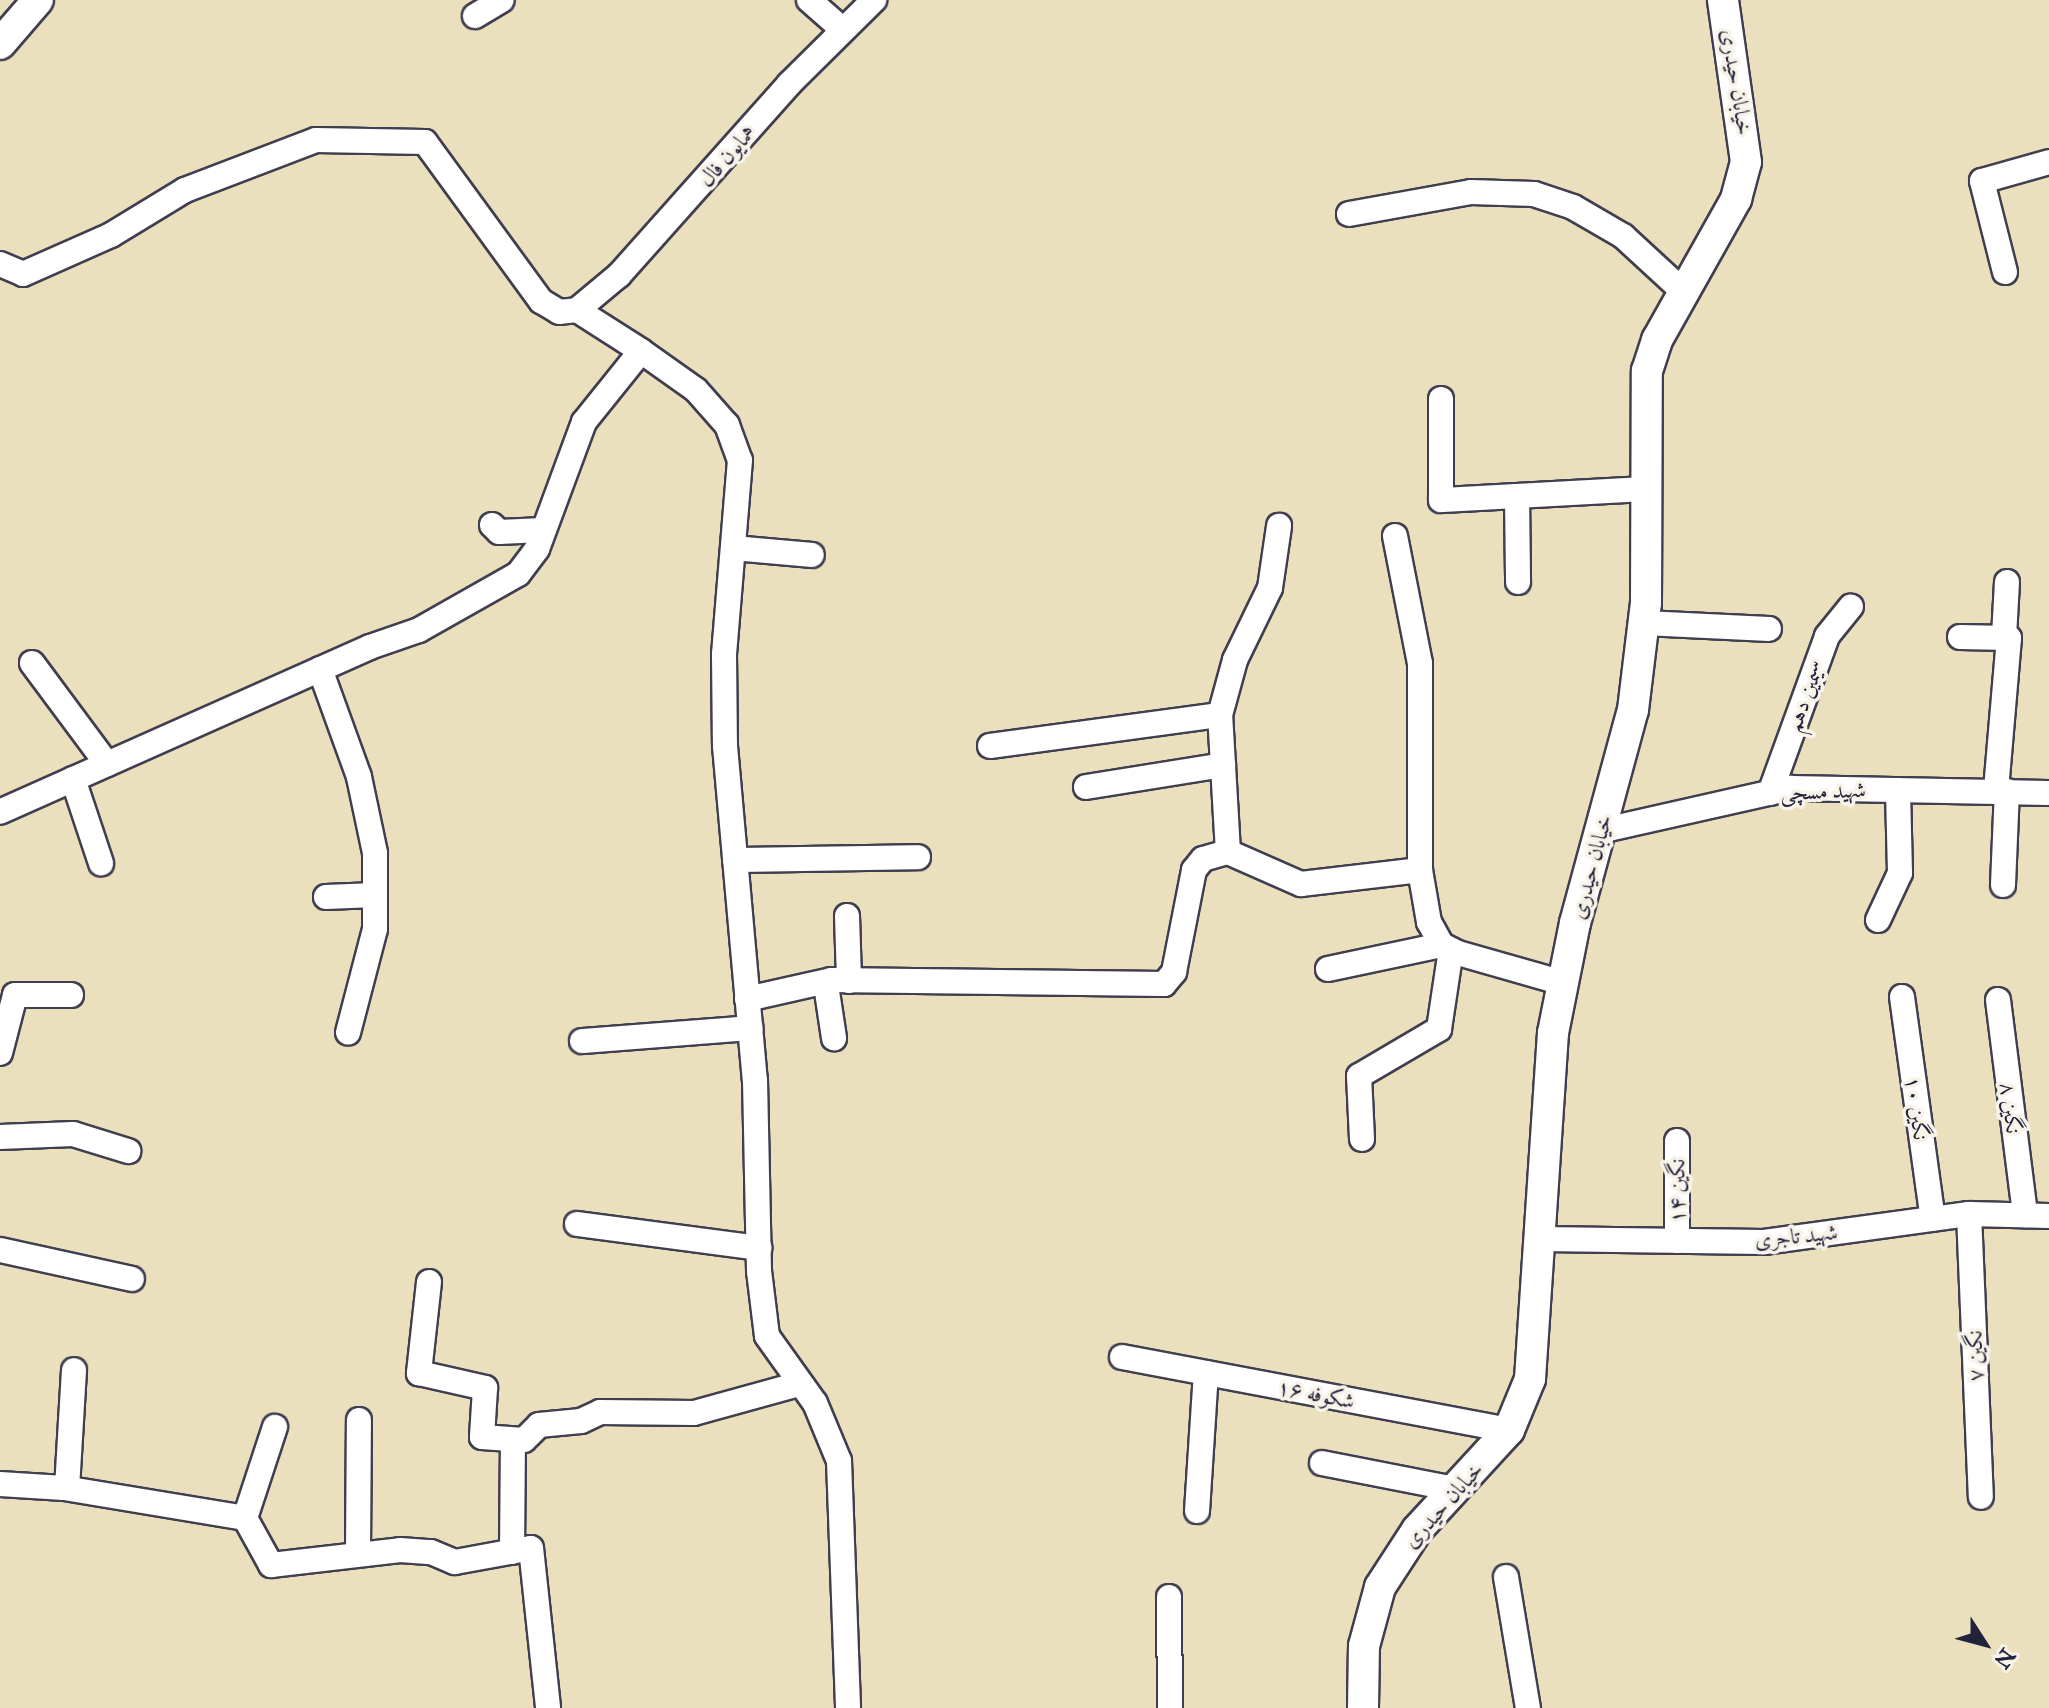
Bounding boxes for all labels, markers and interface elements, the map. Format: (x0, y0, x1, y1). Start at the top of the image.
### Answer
street label: خیابان حیدری (1716, 27, 1758, 137)
street label: همایون فال (693, 120, 761, 192)
street label: سیمین دهم (1780, 657, 1830, 735)
street label: شهید مسچی (1780, 776, 1866, 806)
street label: خیابان حیدری (1564, 812, 1618, 922)
street label: نگین ۱۰ (1899, 1074, 1935, 1142)
street label: نگین ۸ (1995, 1081, 2027, 1135)
street label: نگین ۱۴ (1664, 1159, 1690, 1223)
street label: شهید تاجری (1753, 1219, 1839, 1253)
street label: نگین ۷ (1961, 1330, 1989, 1382)
street label: شکوفه ۱۶ (1275, 1374, 1357, 1414)
street label: خیابان حیدری (1397, 1456, 1489, 1554)
north arrow (1945, 1604, 2025, 1684)
text: N (1988, 1643, 2021, 1674)

